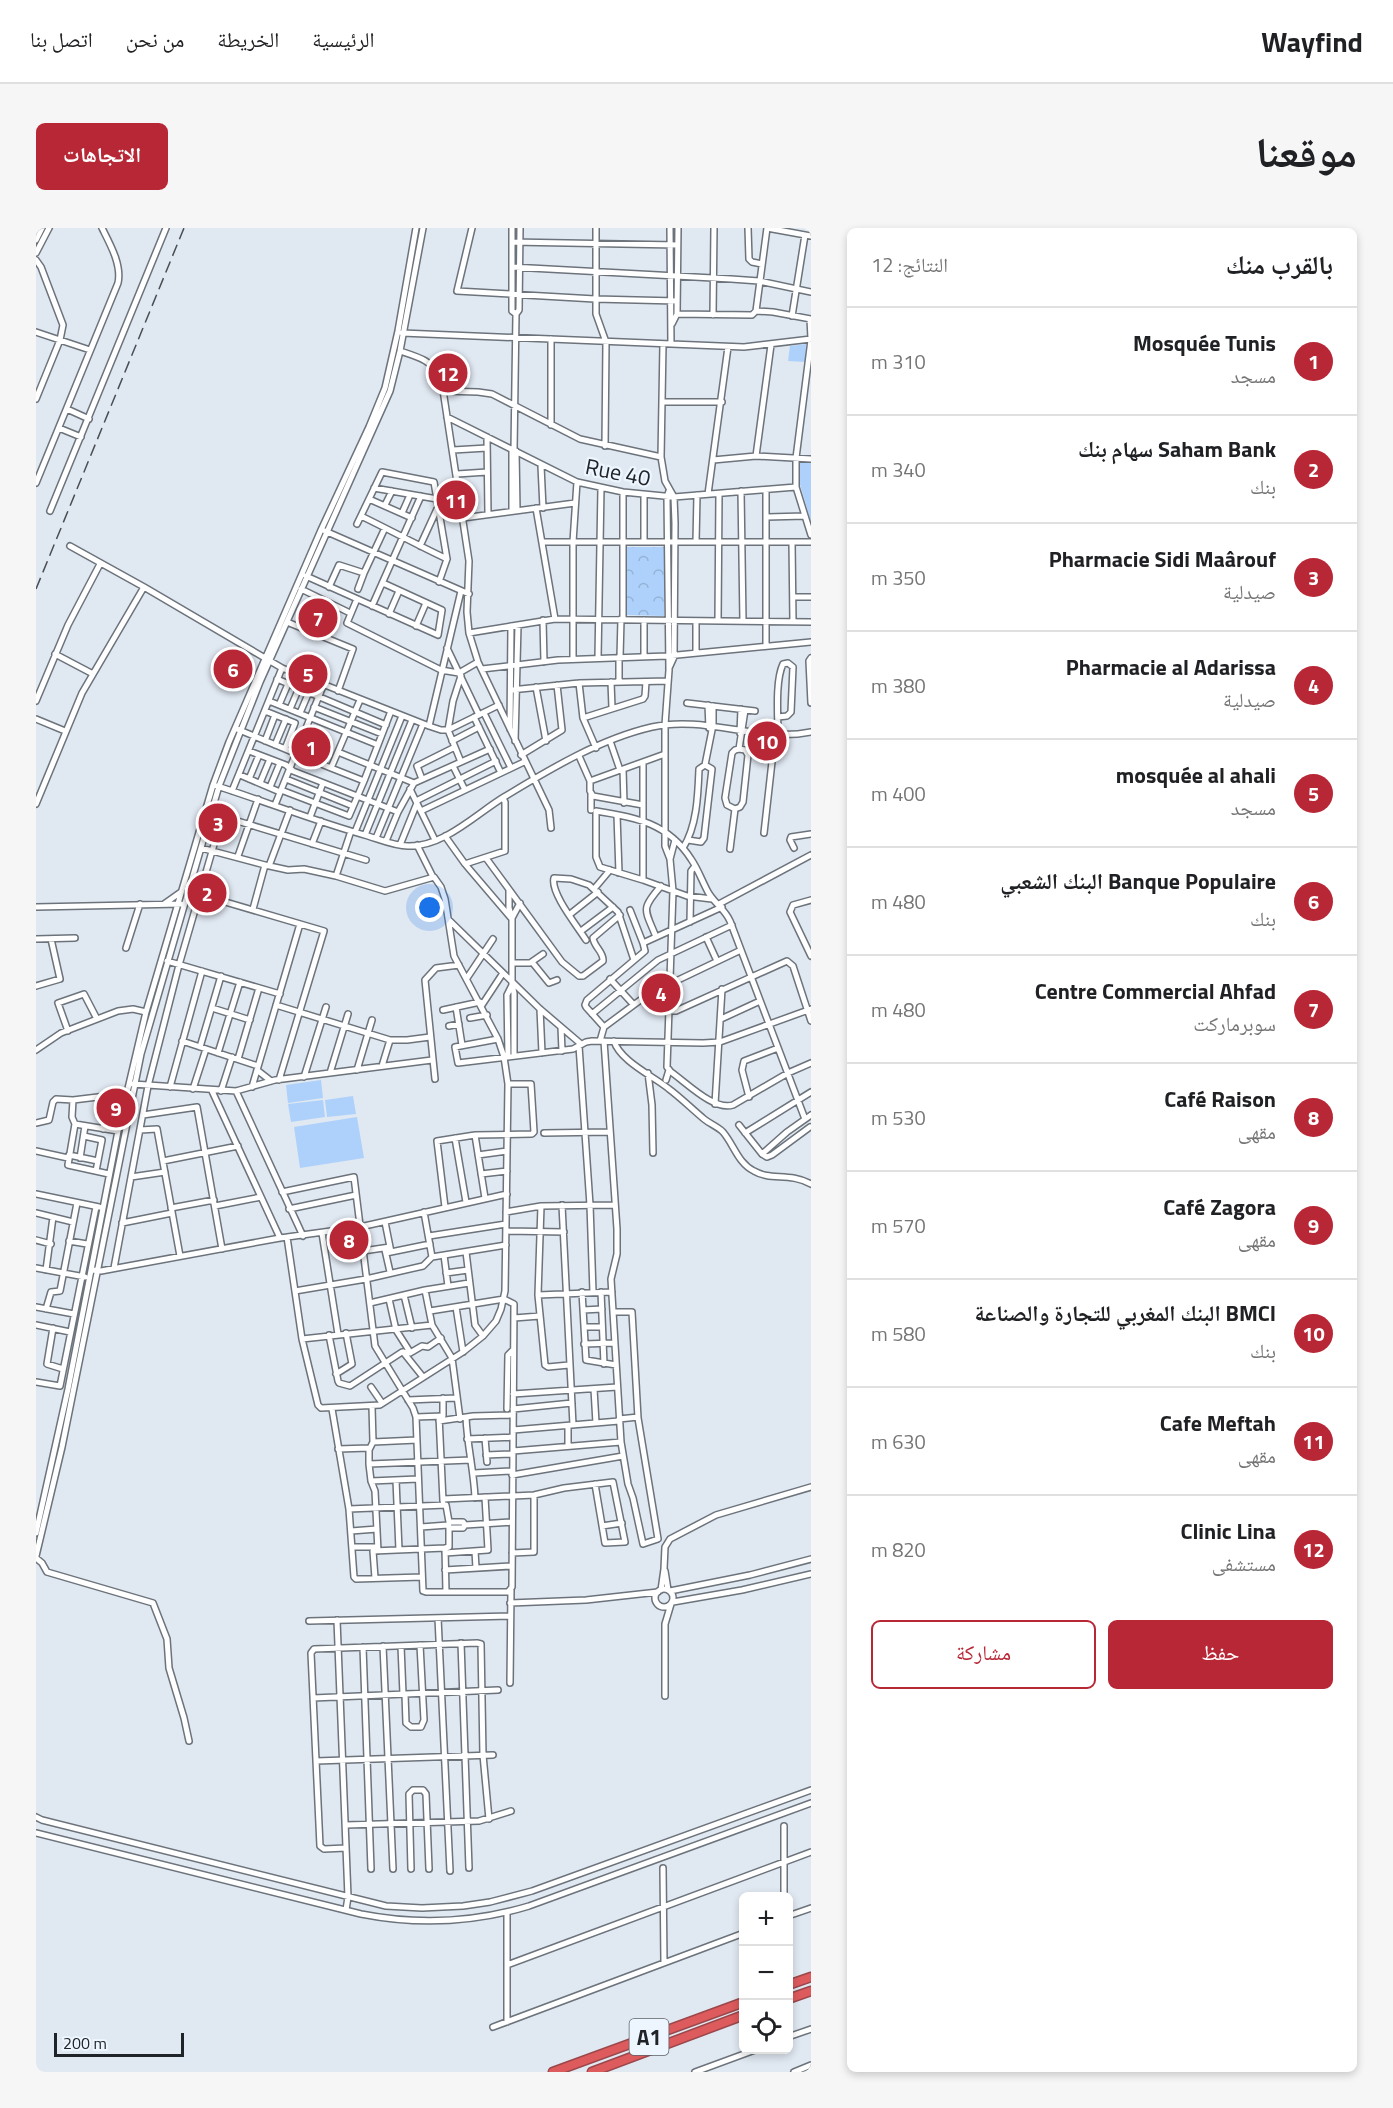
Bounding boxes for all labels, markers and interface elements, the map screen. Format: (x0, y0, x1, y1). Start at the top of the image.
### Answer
text: Wayfind (1261, 20, 1363, 63)
text: اتصل بنا (30, 23, 93, 55)
text: من نحن (126, 23, 184, 55)
text: الخريطة (217, 23, 279, 55)
text: الرئيسية (312, 23, 374, 55)
text: موقعنا (1256, 119, 1357, 183)
button: الاتجاهات (36, 123, 168, 190)
text: بالقرب منك (1226, 245, 1333, 284)
text: النتائج: 12 (871, 249, 948, 280)
text: Mosquée Tunis (1133, 326, 1276, 360)
text: 310 m (871, 346, 926, 377)
text: 1 (1308, 346, 1319, 377)
pin: 12 (428, 350, 468, 396)
text: مسجد (1231, 360, 1276, 391)
text: Saham Bank سهام بنك (1078, 432, 1276, 466)
street label: Rue 40 (582, 449, 654, 495)
text: 340 m (871, 454, 926, 485)
text: 2 (1308, 454, 1319, 485)
text: بنك (1250, 471, 1276, 502)
pin: 11 (436, 478, 476, 522)
text: Pharmacie Sidi Maârouf (1049, 542, 1276, 576)
text: 350 m (871, 562, 926, 593)
text: 3 (1308, 562, 1319, 593)
text: صيدلية (1223, 576, 1276, 607)
pin: 7 (298, 596, 338, 640)
pin: 6 (214, 646, 252, 692)
text: Pharmacie al Adarissa (1066, 650, 1276, 684)
pin: 5 (288, 652, 328, 696)
text: 380 m (871, 670, 926, 701)
text: 4 (1308, 670, 1319, 701)
text: صيدلية (1223, 684, 1276, 715)
pin: 10 (748, 718, 786, 764)
pin: 1 (292, 724, 330, 770)
text: mosquée al ahali (1116, 758, 1276, 792)
text: 400 m (871, 778, 926, 809)
text: 5 (1308, 778, 1319, 809)
text: مسجد (1231, 792, 1276, 823)
pin: 3 (198, 800, 237, 846)
text: Banque Populaire البنك الشعبي (1000, 864, 1276, 898)
pin: 2 (188, 870, 226, 916)
text: 480 m (871, 886, 926, 917)
text: 6 (1308, 886, 1319, 917)
your location (415, 893, 444, 922)
text: بنك (1250, 903, 1276, 934)
pin: 4 (642, 970, 680, 1016)
text: Centre Commercial Ahfad (1035, 974, 1276, 1008)
text: 480 m (871, 994, 926, 1025)
text: 7 (1308, 994, 1319, 1025)
text: سوبرماركت (1193, 1008, 1276, 1039)
text: Café Raison (1164, 1082, 1276, 1116)
pin: 9 (96, 1086, 136, 1130)
text: 530 m (871, 1102, 926, 1133)
text: 8 (1308, 1102, 1319, 1133)
text: مقهى (1238, 1116, 1276, 1147)
text: Café Zagora (1163, 1190, 1276, 1224)
text: 570 m (871, 1210, 926, 1241)
text: 9 (1308, 1210, 1319, 1241)
pin: 8 (330, 1218, 368, 1262)
text: مقهى (1238, 1224, 1276, 1255)
text: BMCI البنك المغربي للتجارة والصناعة (975, 1296, 1276, 1330)
text: 580 m (871, 1318, 926, 1349)
text: 10 (1302, 1318, 1325, 1349)
text: بنك (1250, 1335, 1276, 1366)
text: Cafe Meftah (1160, 1406, 1276, 1440)
text: 630 m (871, 1426, 926, 1457)
text: 11 (1302, 1426, 1325, 1457)
text: مقهى (1238, 1440, 1276, 1471)
text: Clinic Lina (1180, 1514, 1276, 1548)
text: 820 m (871, 1534, 926, 1565)
text: 12 (1302, 1534, 1325, 1565)
text: مستشفى (1212, 1548, 1276, 1579)
button: مشاركة (871, 1620, 1096, 1689)
button: حفظ (1108, 1620, 1333, 1689)
map controls (739, 1892, 793, 2054)
button: + (739, 1892, 793, 1946)
button: − (739, 1946, 793, 2000)
button: locate (739, 2000, 793, 2054)
road number: A1 (630, 2019, 668, 2055)
scale bar (54, 2030, 184, 2058)
text: 200 m (63, 2031, 107, 2055)

